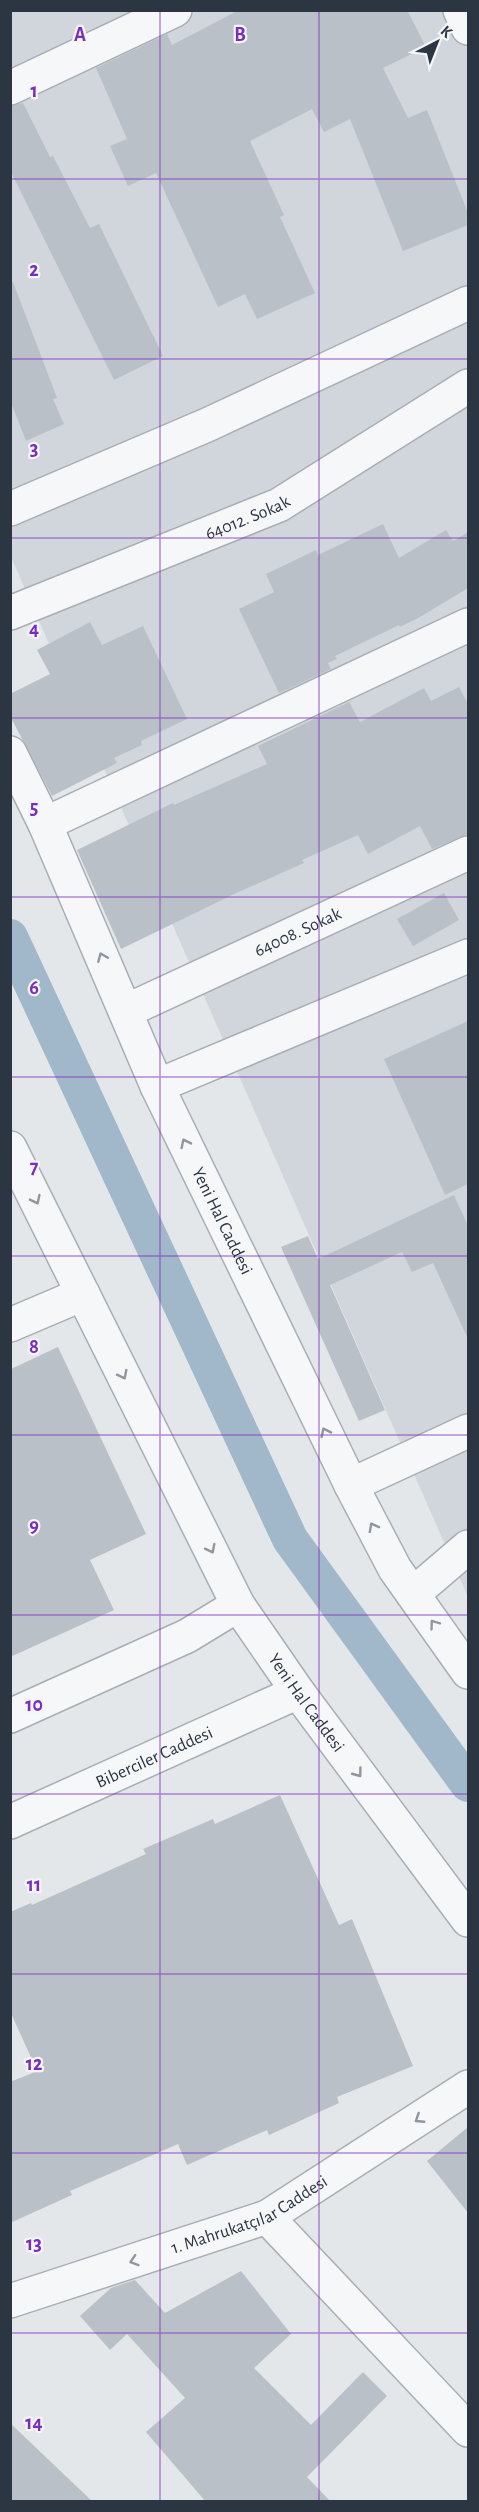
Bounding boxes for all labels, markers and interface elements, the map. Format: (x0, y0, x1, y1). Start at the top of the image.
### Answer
north arrow (407, 12, 467, 72)
text: K (438, 23, 456, 41)
text: A (74, 25, 86, 45)
text: B (234, 25, 246, 45)
text: 1 (30, 81, 38, 101)
text: 2 (29, 260, 39, 280)
text: 3 (30, 439, 38, 459)
street label: 64012. Sokak (203, 492, 294, 544)
text: 4 (29, 619, 39, 639)
text: 5 (30, 798, 38, 818)
street label: 64008. Sokak (252, 905, 345, 960)
one-way arrow (97, 953, 109, 964)
text: 6 (29, 978, 39, 998)
one-way arrow (181, 1139, 193, 1150)
text: 7 (30, 1157, 39, 1177)
street label: Yeni Hal Caddesi (188, 1165, 255, 1278)
one-way arrow (29, 1194, 41, 1205)
text: 8 (29, 1337, 39, 1357)
one-way arrow (116, 1368, 128, 1379)
one-way arrow (321, 1427, 333, 1438)
text: 9 (29, 1516, 39, 1536)
one-way arrow (369, 1522, 380, 1533)
one-way arrow (203, 1543, 215, 1554)
one-way arrow (431, 1620, 442, 1631)
street label: Yeni Hal Caddesi (264, 1651, 347, 1756)
text: 10 (25, 1695, 43, 1715)
street label: Biberciler Caddesi (93, 1724, 216, 1792)
one-way arrow (351, 1766, 362, 1777)
text: 11 (27, 1875, 41, 1895)
text: 12 (26, 2054, 42, 2074)
one-way arrow (415, 2111, 425, 2123)
street label: 1. Mahrukatçılar Caddesi (169, 2172, 331, 2258)
text: 13 (26, 2234, 42, 2254)
one-way arrow (129, 2253, 140, 2266)
text: 14 (25, 2413, 43, 2433)

